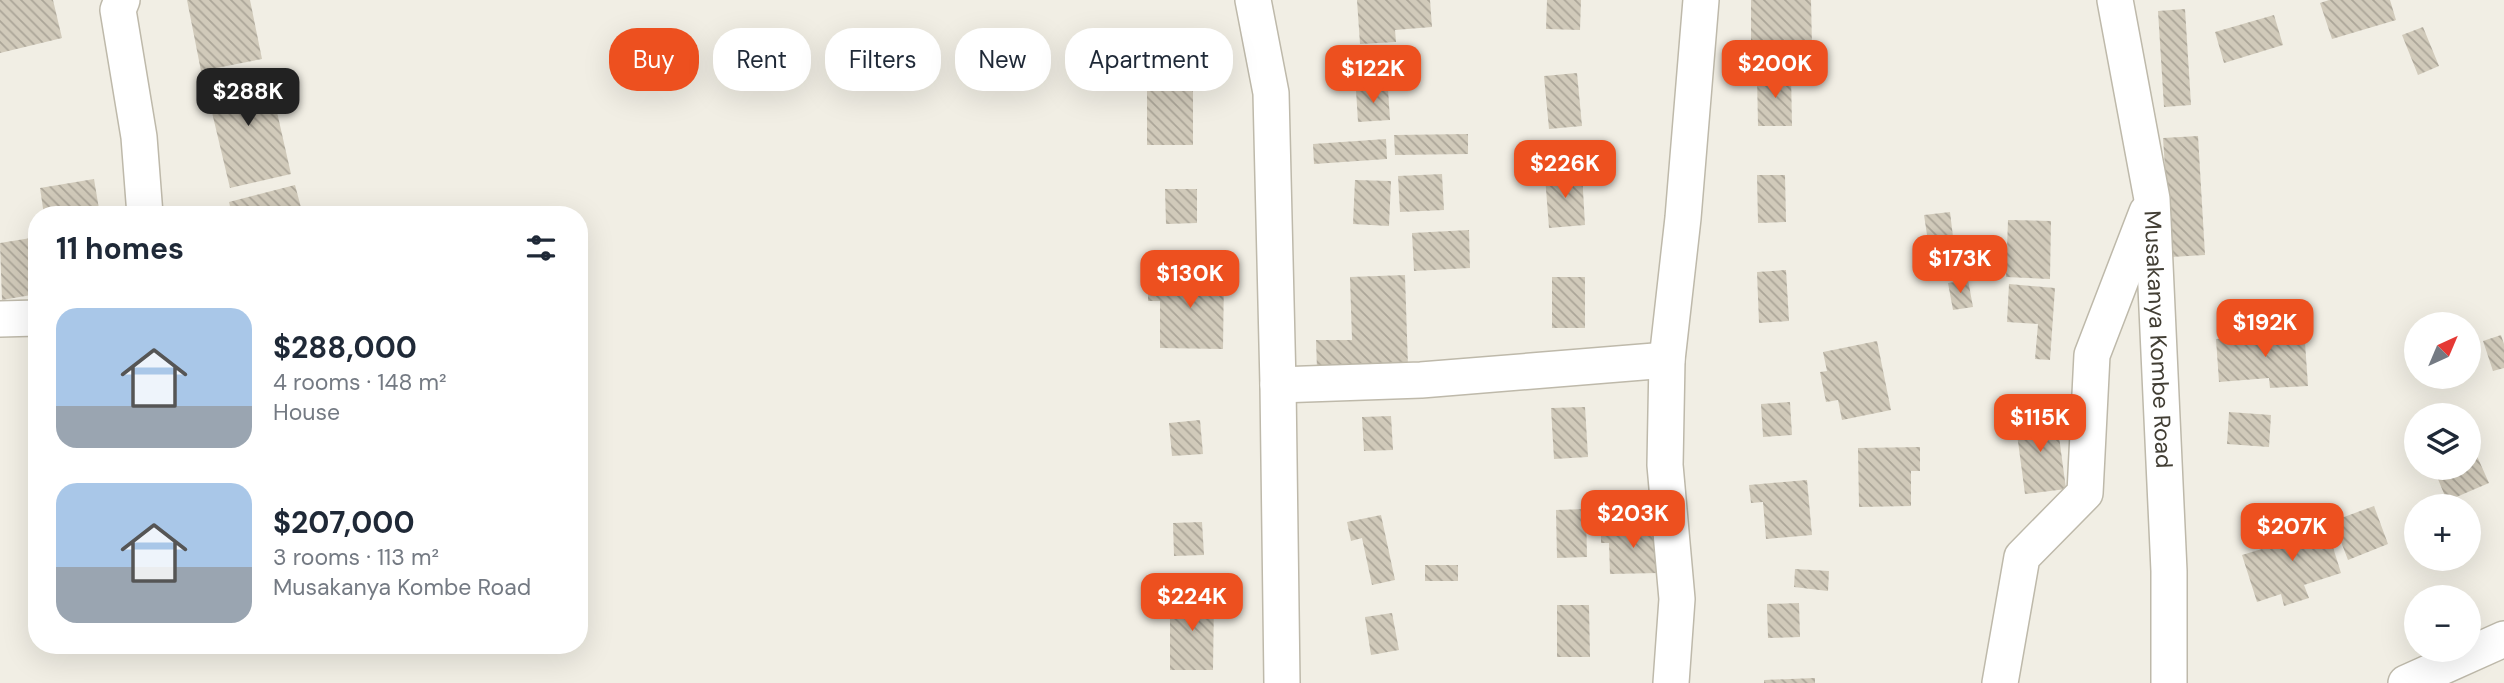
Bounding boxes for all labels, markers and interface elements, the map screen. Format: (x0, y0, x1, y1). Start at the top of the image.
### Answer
chip: Buy (609, 28, 699, 91)
chip: Rent (713, 28, 811, 91)
chip: Filters (825, 28, 941, 91)
chip: New (955, 28, 1051, 91)
chip: Apartment (1065, 28, 1233, 91)
pin: $200K (1726, 41, 1824, 100)
pin: $122K (1324, 46, 1422, 105)
text: $200K (1738, 48, 1812, 78)
text: $122K (1341, 53, 1405, 83)
pin: $288K (199, 68, 297, 128)
text: $288K (212, 76, 284, 106)
pin: $226K (1516, 140, 1614, 200)
text: $226K (1530, 148, 1600, 178)
street label: Musakanya Kombe Road (2138, 210, 2179, 469)
text: 11 homes (56, 229, 184, 268)
icon: filters (522, 229, 560, 267)
pin: $173K (1911, 236, 2009, 295)
text: $173K (1928, 243, 1992, 273)
pin: $130K (1141, 250, 1239, 310)
text: $130K (1156, 258, 1224, 288)
pin: $192K (2216, 300, 2314, 359)
text: $192K (2233, 307, 2298, 337)
north arrow (2404, 312, 2482, 388)
map controls (2404, 312, 2481, 662)
text: $288,000 (273, 328, 417, 367)
icon: home (112, 336, 196, 420)
text: 4 rooms · 148 m² (273, 367, 447, 397)
pin: $115K (1991, 394, 2089, 454)
text: House (273, 397, 340, 427)
text: $115K (2010, 402, 2070, 432)
button: layers (2404, 403, 2481, 480)
pin: $203K (1584, 490, 1682, 550)
button: + (2404, 494, 2481, 571)
text: $203K (1597, 498, 1669, 528)
text: $207,000 (273, 503, 415, 542)
pin: $207K (2243, 504, 2341, 563)
icon: home (112, 511, 196, 595)
text: $207K (2257, 511, 2327, 541)
text: 3 rooms · 113 m² (273, 542, 439, 572)
text: Musakanya Kombe Road (273, 572, 531, 602)
pin: $224K (1143, 574, 1241, 633)
text: $224K (1157, 581, 1227, 611)
button: − (2404, 585, 2481, 662)

